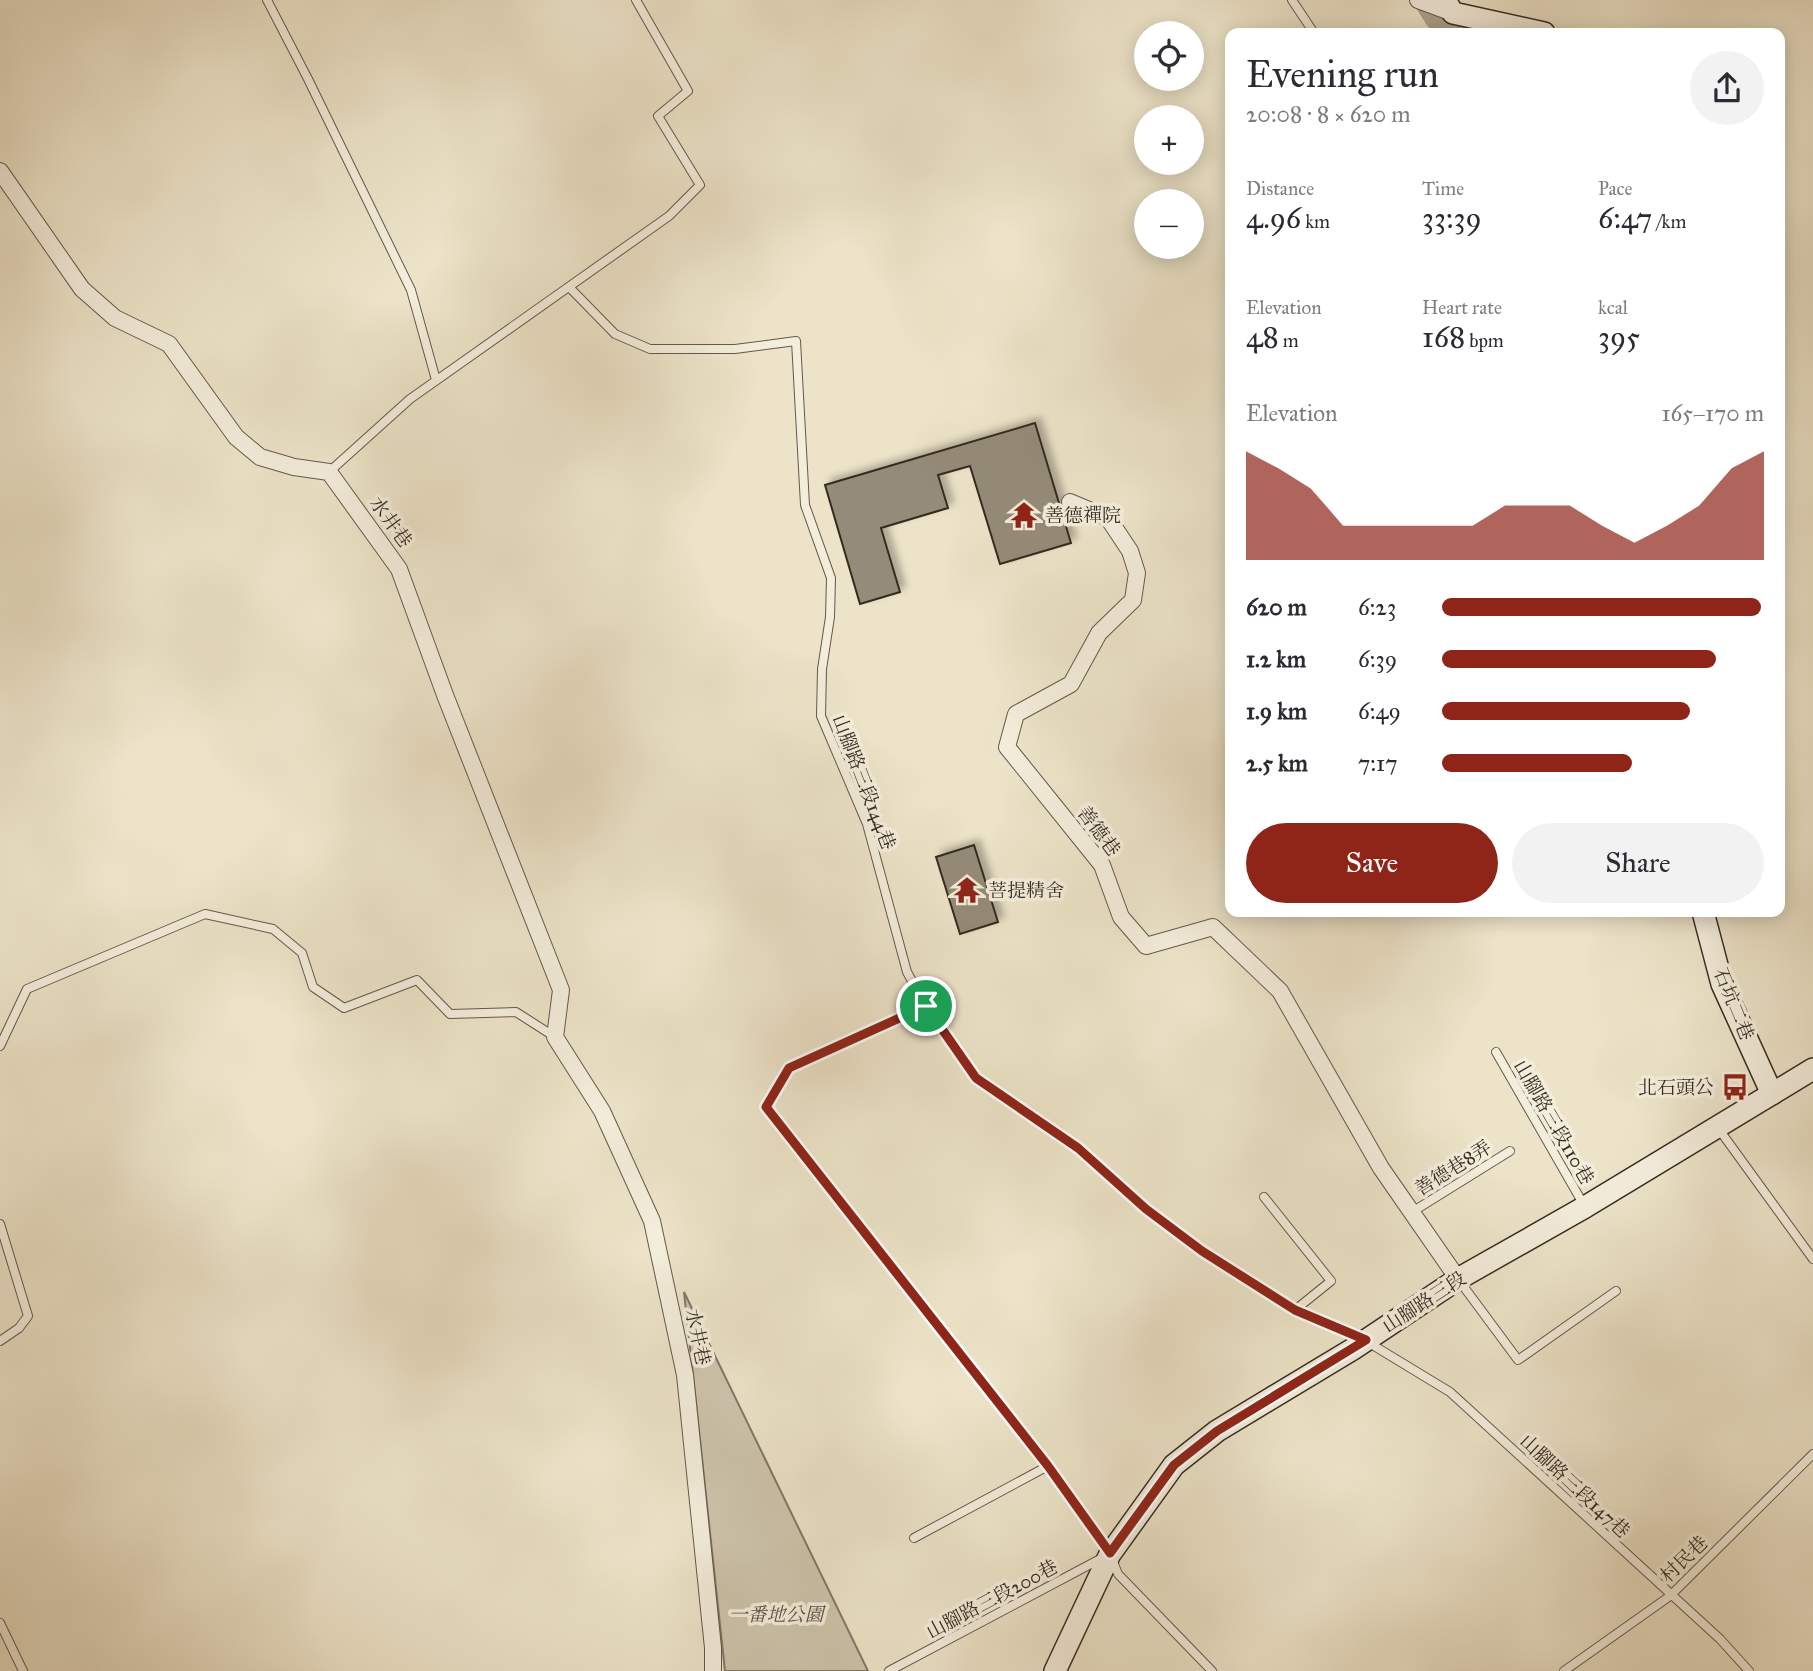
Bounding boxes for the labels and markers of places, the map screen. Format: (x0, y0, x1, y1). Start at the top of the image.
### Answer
temple icon: 善德禪院 (1009, 500, 1039, 530)
place label: 善德禪院 (1045, 504, 1121, 527)
temple icon: 菩提精舍 (952, 875, 982, 905)
place label: 菩提精舍 (988, 879, 1064, 902)
pin (896, 976, 956, 1036)
bus stop icon: 北石頭公 (1720, 1072, 1750, 1102)
place label: 北石頭公 (1638, 1076, 1714, 1099)

